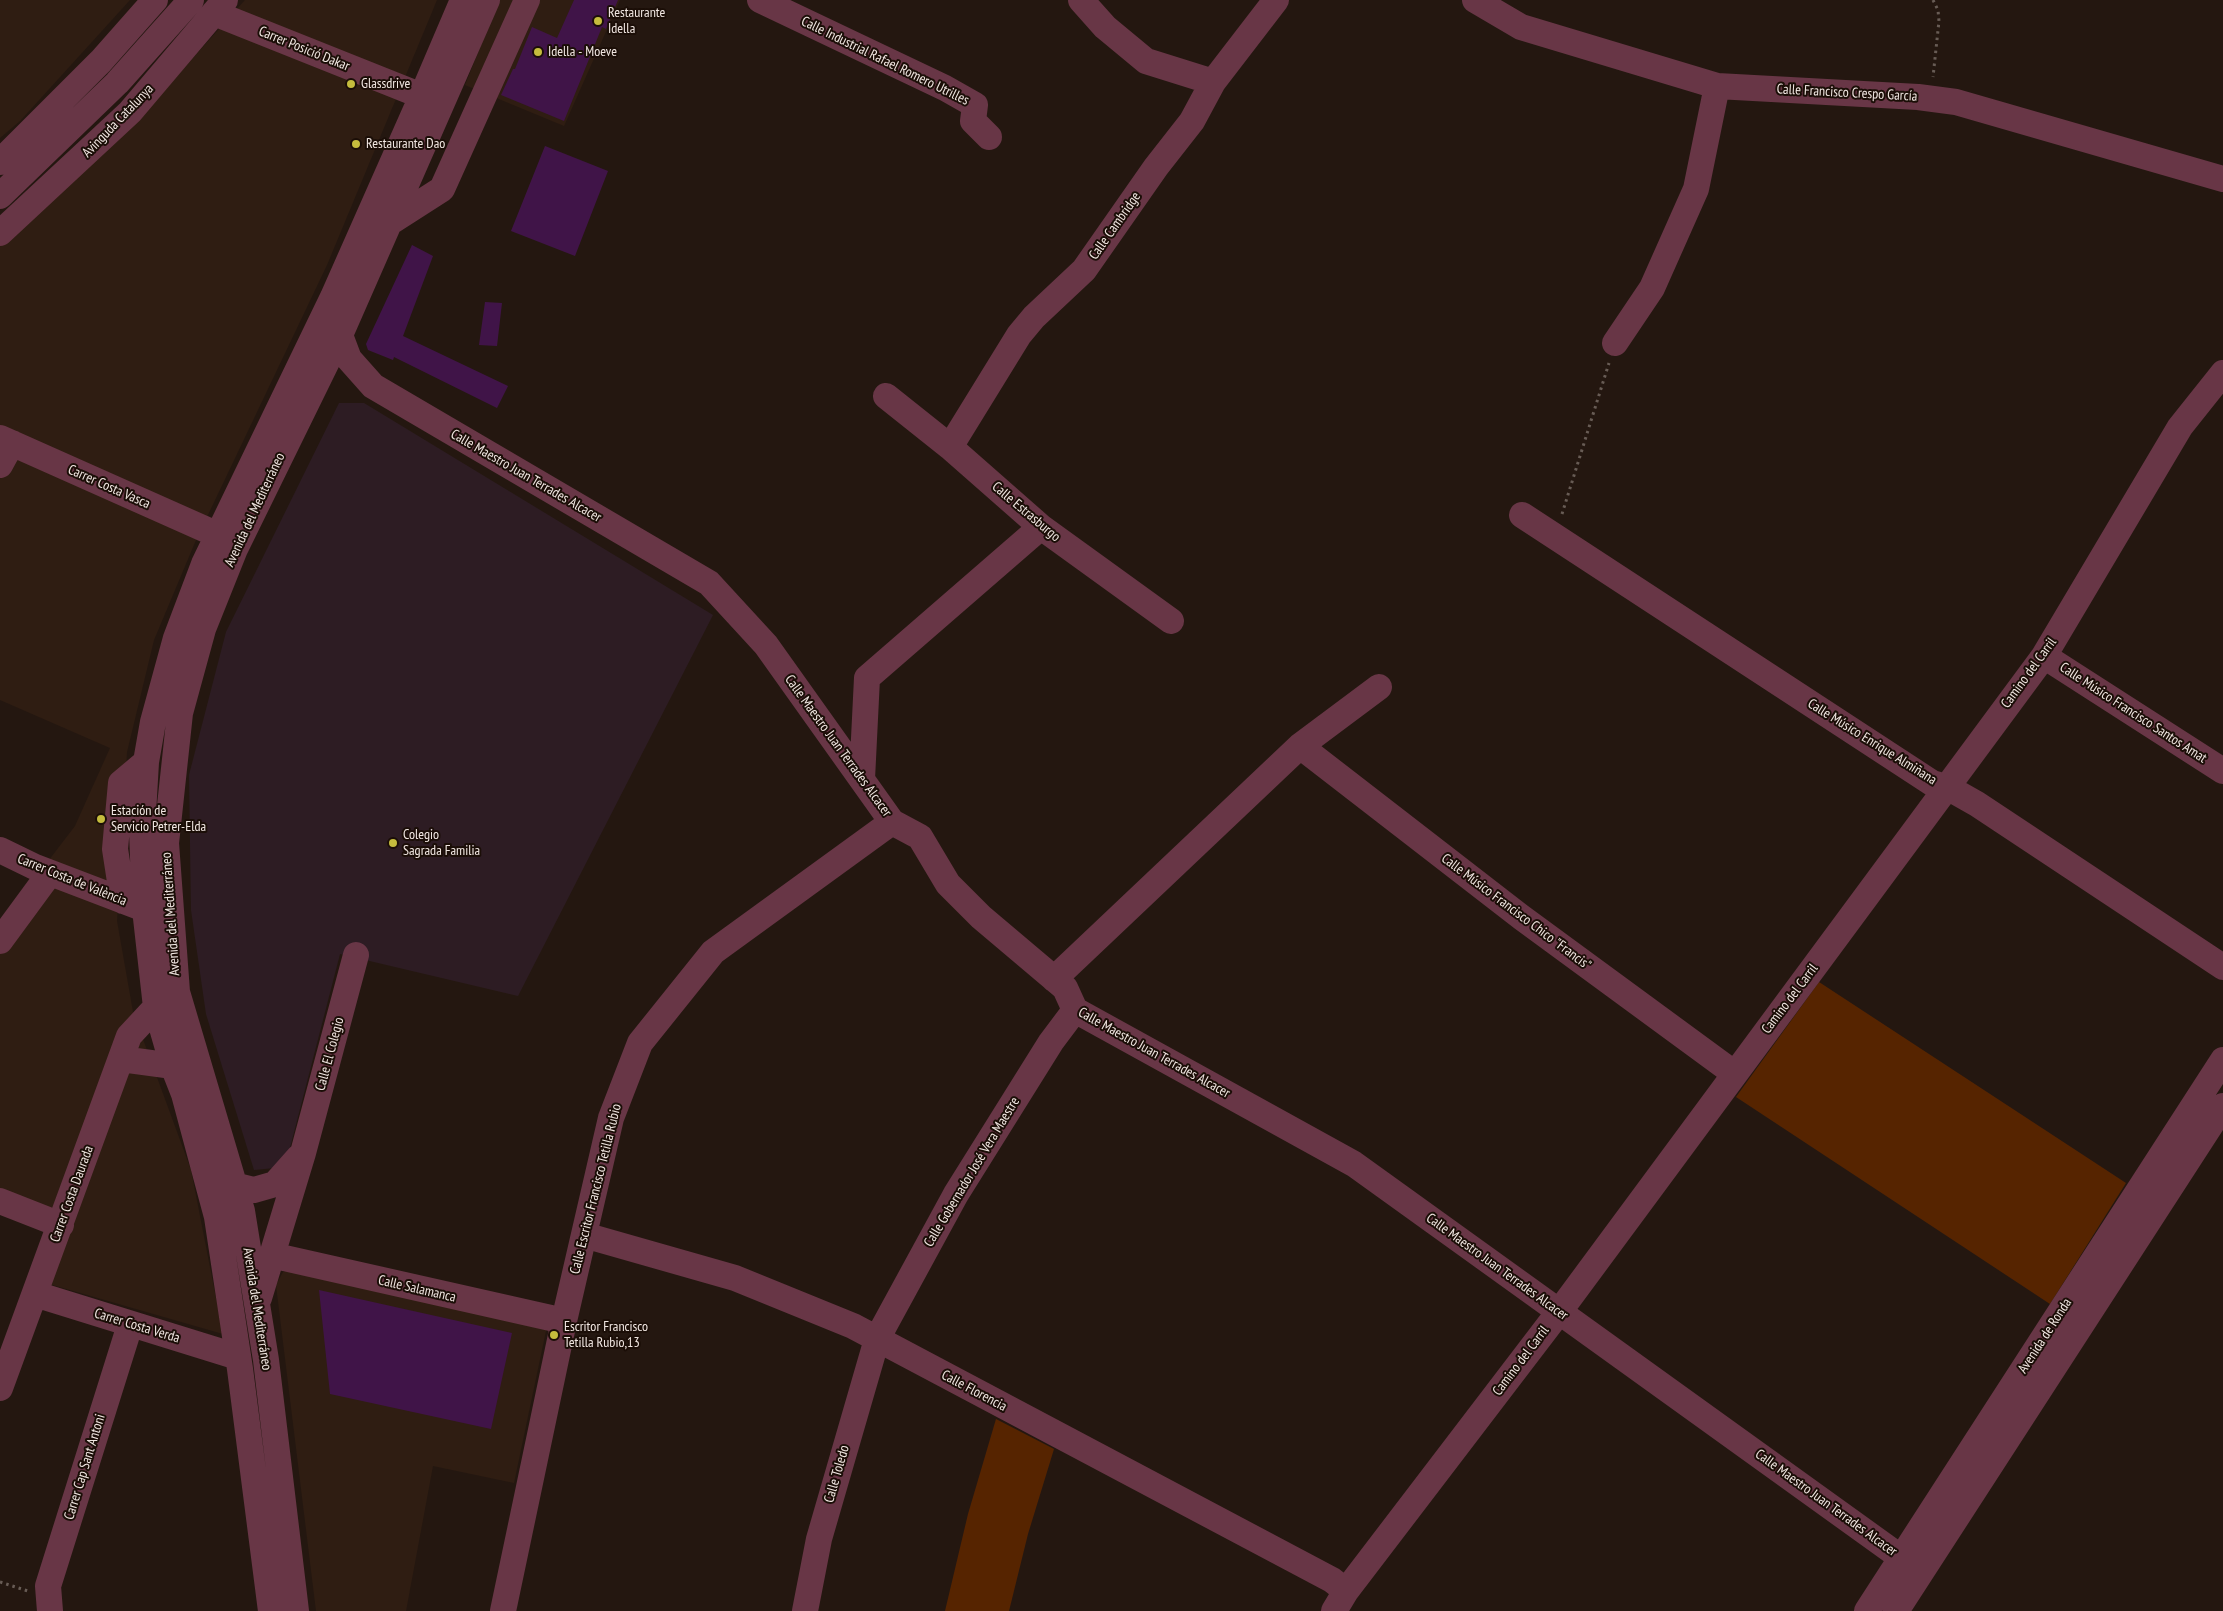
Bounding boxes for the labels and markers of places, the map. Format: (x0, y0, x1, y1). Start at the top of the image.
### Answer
place label: Restaurante Idella (608, 5, 665, 38)
marker: Restaurante Idella (592, 15, 604, 27)
place label: Idella - Moeve (548, 44, 617, 60)
marker: Idella - Moeve (532, 46, 544, 58)
place label: Glassdrive (361, 76, 410, 92)
marker: Glassdrive (345, 78, 357, 90)
place label: Restaurante Dao (366, 136, 445, 152)
marker: Restaurante Dao (350, 138, 362, 150)
place label: Estación de Servicio Petrer-Elda (111, 803, 206, 836)
marker: Estación de Servicio Petrer-Elda (95, 813, 107, 825)
place label: Colegio Sagrada Familia (403, 827, 480, 860)
marker: Colegio Sagrada Familia (387, 837, 399, 849)
place label: Escritor Francisco Tetilla Rubio,13 (564, 1319, 648, 1351)
marker: Escritor Francisco Tetilla Rubio,13 (548, 1329, 560, 1341)

